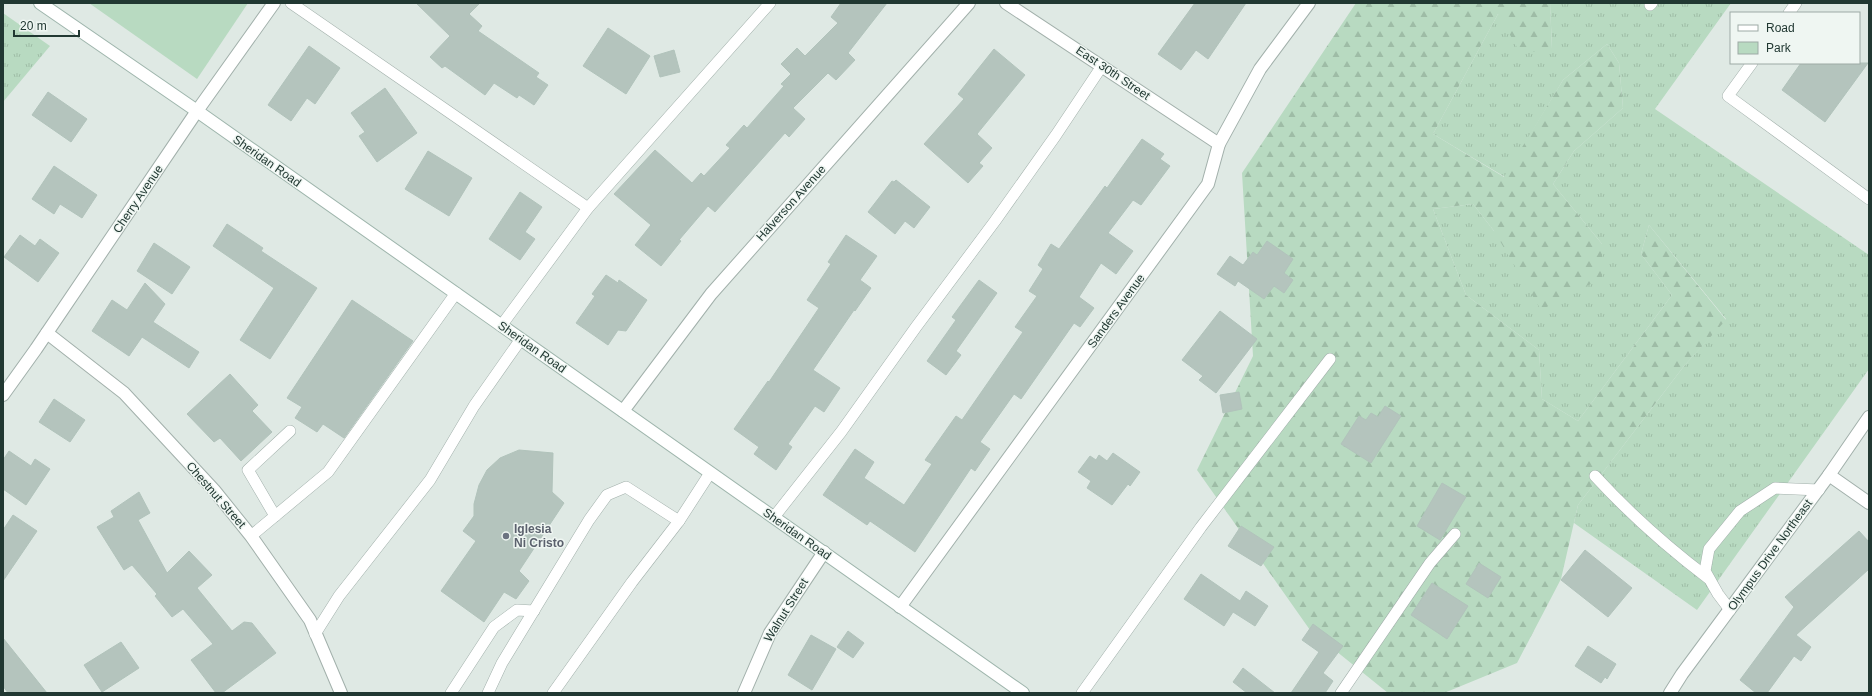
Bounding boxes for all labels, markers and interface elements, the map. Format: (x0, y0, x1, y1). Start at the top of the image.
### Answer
scale bar (14, 12, 79, 38)
legend (1730, 12, 1860, 64)
text: 20 m (20, 19, 47, 33)
text: Road (1766, 21, 1795, 35)
text: Park (1766, 41, 1792, 55)
street label: East 30th Street (1073, 43, 1153, 103)
street label: Sheridan Road (230, 132, 304, 190)
street label: Cherry Avenue (110, 162, 166, 236)
street label: Halverson Avenue (753, 162, 829, 244)
street label: Sanders Avenue (1085, 271, 1148, 351)
street label: Sheridan Road (495, 318, 569, 376)
street label: Chestnut Street (183, 459, 249, 532)
street label: Olympus Drive Northeast (1725, 496, 1815, 613)
street label: Sheridan Road (760, 505, 834, 563)
place label: Iglesia Ni Cristo (514, 522, 564, 550)
marker: Iglesia Ni Cristo (501, 531, 511, 541)
street label: Walnut Street (761, 575, 811, 644)

